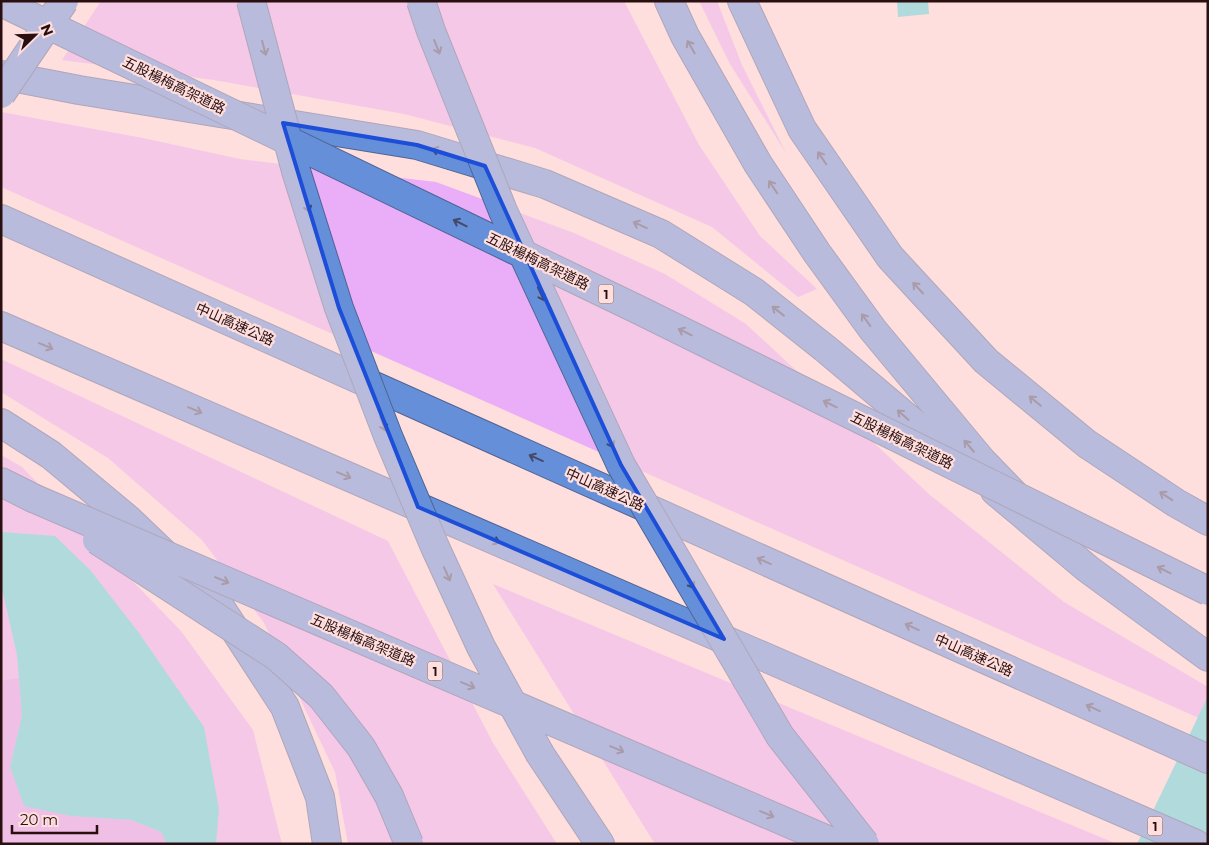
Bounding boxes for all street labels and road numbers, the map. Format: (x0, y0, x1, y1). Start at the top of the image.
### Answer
street label: 五股楊梅高架道路 (120, 52, 228, 118)
street label: 五股楊梅高架道路 (484, 228, 592, 294)
road number: 1 (598, 284, 614, 304)
street label: 中山高速公路 (193, 299, 277, 349)
street label: 五股楊梅高架道路 (848, 407, 956, 473)
street label: 中山高速公路 (563, 464, 647, 514)
street label: 五股楊梅高架道路 (308, 610, 418, 670)
street label: 中山高速公路 (932, 630, 1016, 680)
road number: 1 (428, 661, 442, 680)
road number: 1 (1148, 816, 1162, 836)

